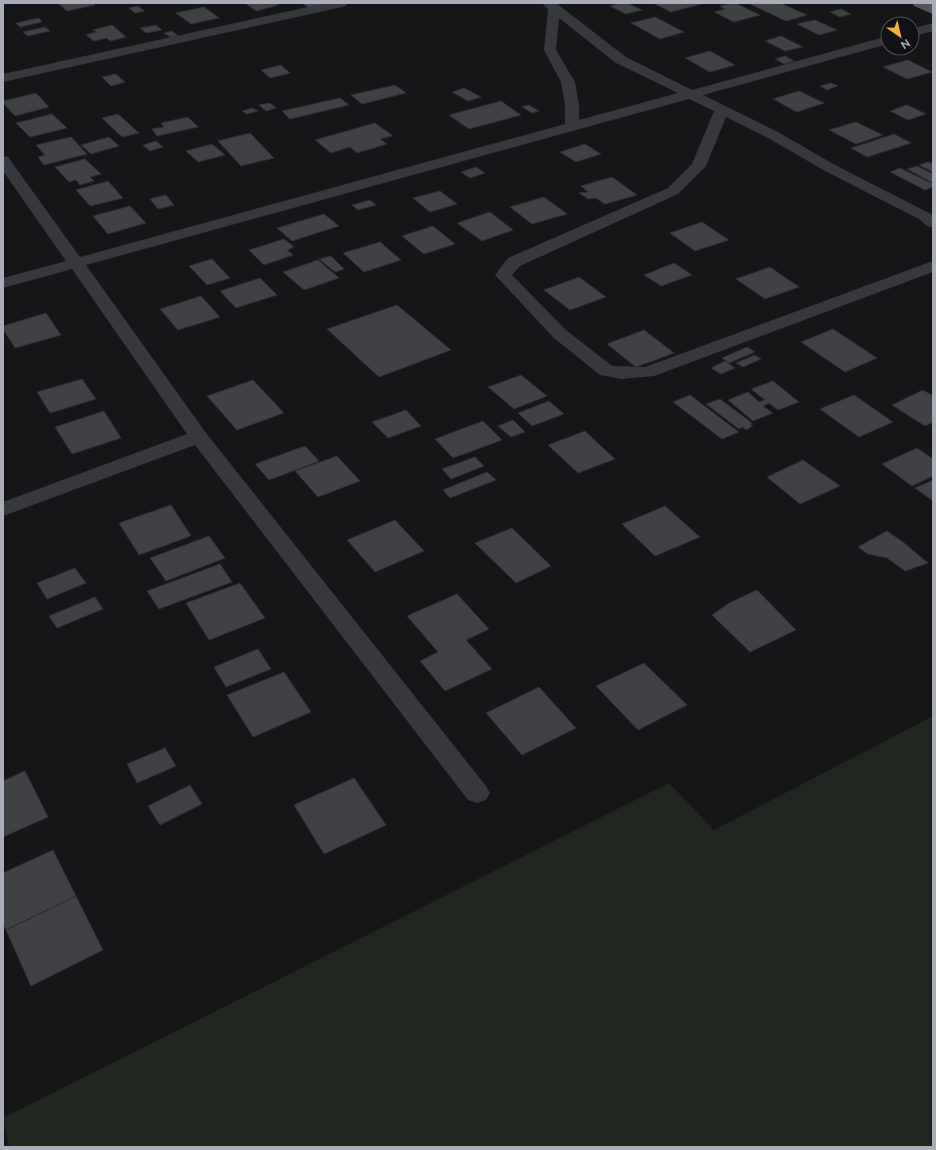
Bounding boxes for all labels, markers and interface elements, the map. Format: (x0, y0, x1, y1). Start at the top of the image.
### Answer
north arrow (880, 16, 920, 56)
text: N (898, 36, 912, 52)

